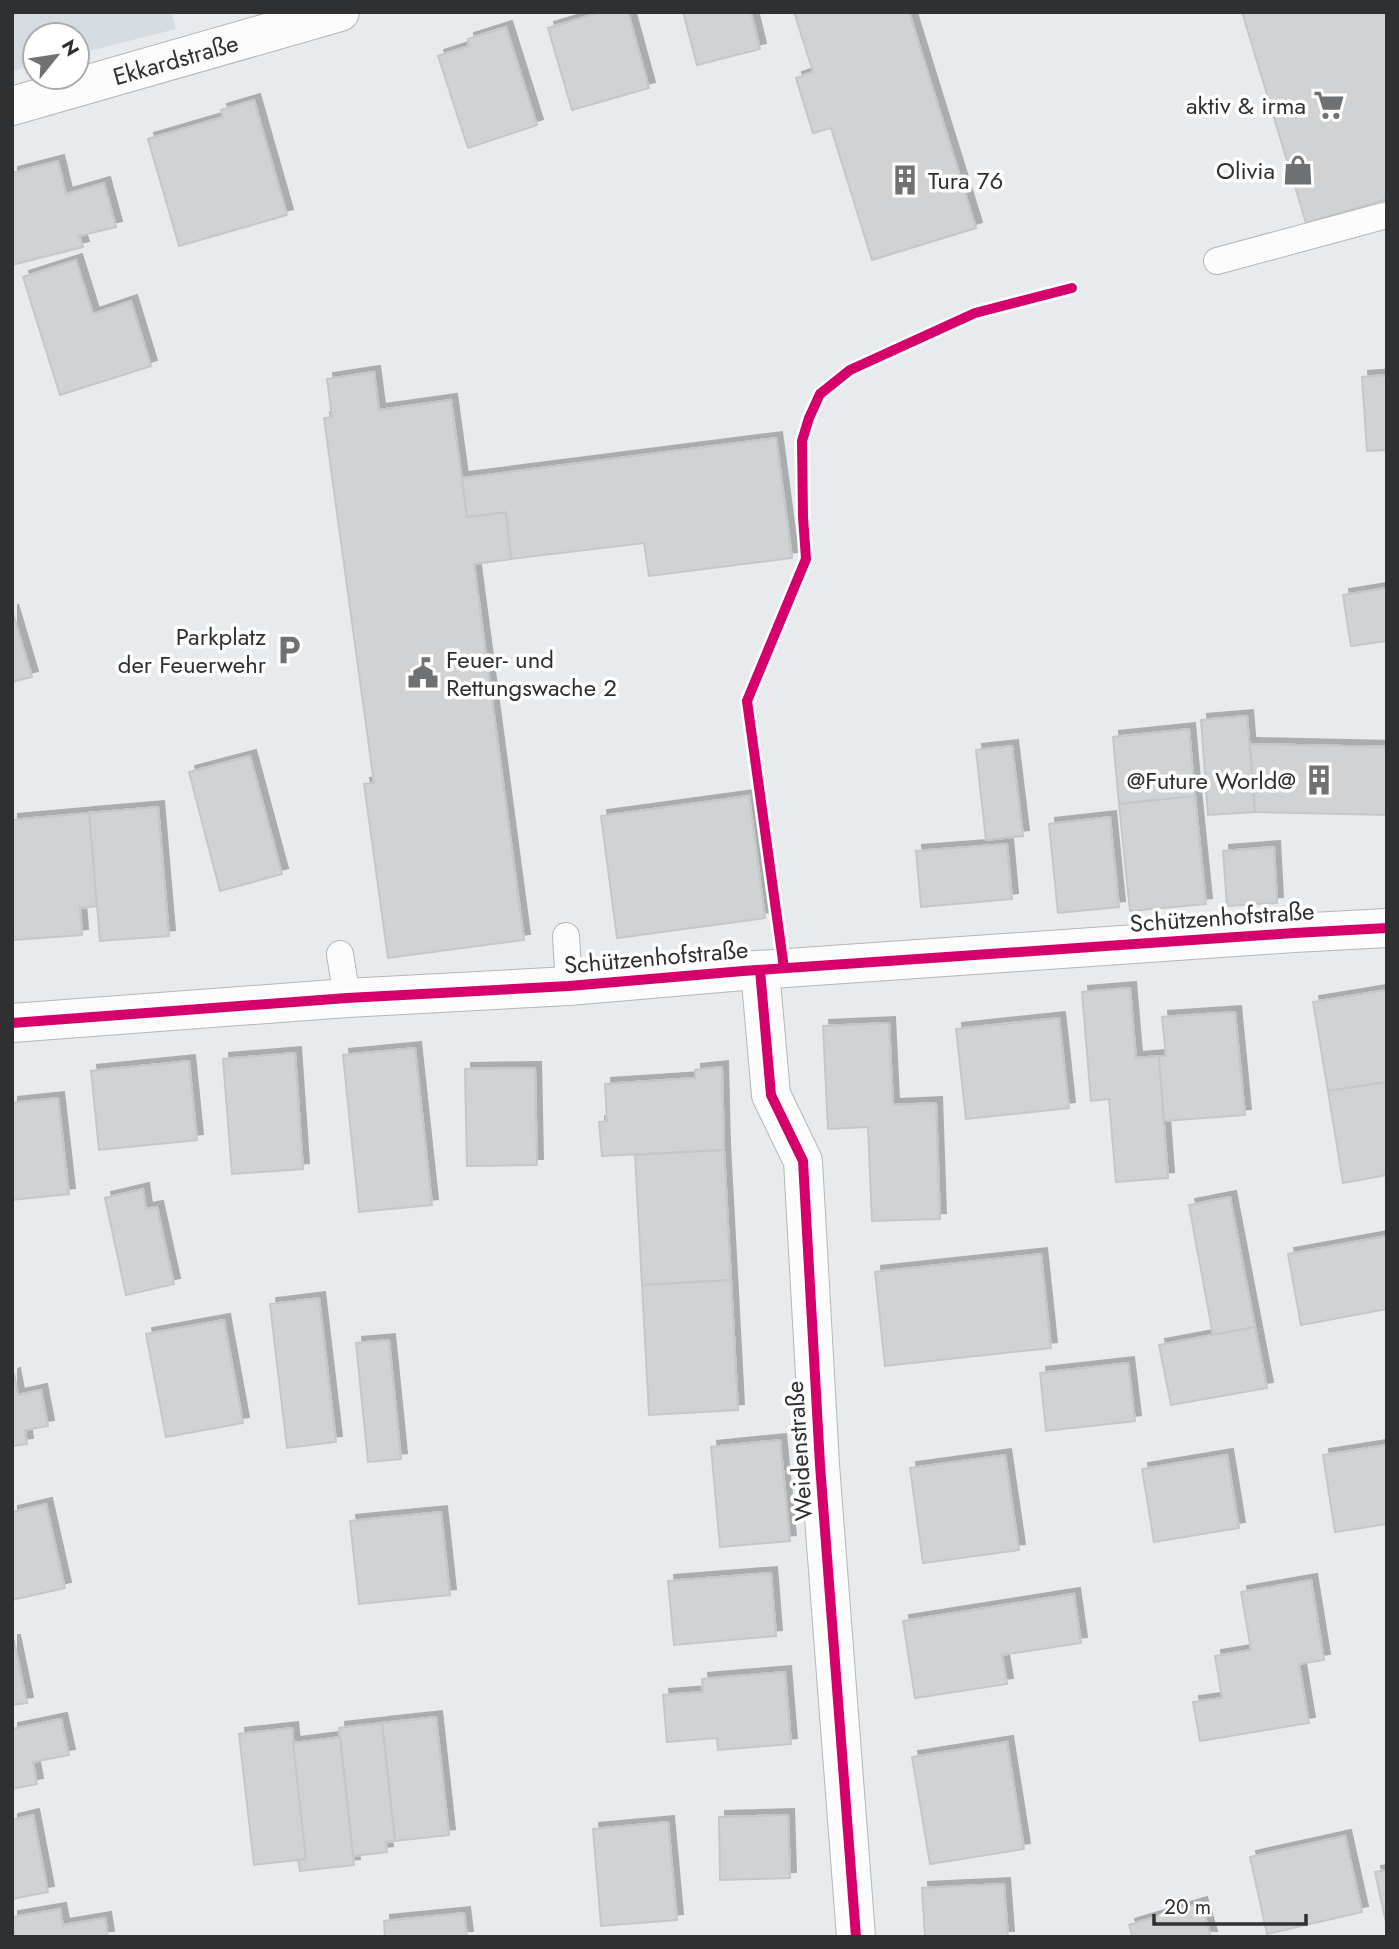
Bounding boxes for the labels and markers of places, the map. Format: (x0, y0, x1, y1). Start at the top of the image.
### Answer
place label: aktiv & irma (1186, 88, 1306, 123)
supermarket icon: aktiv & irma (1312, 88, 1346, 122)
place label: Olivia (1216, 153, 1275, 188)
shop icon: Olivia (1281, 153, 1315, 187)
building icon: Tura 76 (888, 163, 922, 197)
place label: Tura 76 (928, 163, 1003, 198)
place label: Parkplatz der Feuerwehr (118, 619, 267, 682)
parking icon: Parkplatz der Feuerwehr (272, 633, 306, 667)
place label: Feuer- und Rettungswache 2 (446, 642, 617, 705)
public building icon: Feuer- und Rettungswache 2 (406, 656, 440, 690)
place label: @Future World@ (1127, 763, 1296, 798)
building icon: @Future World@ (1302, 763, 1336, 797)

